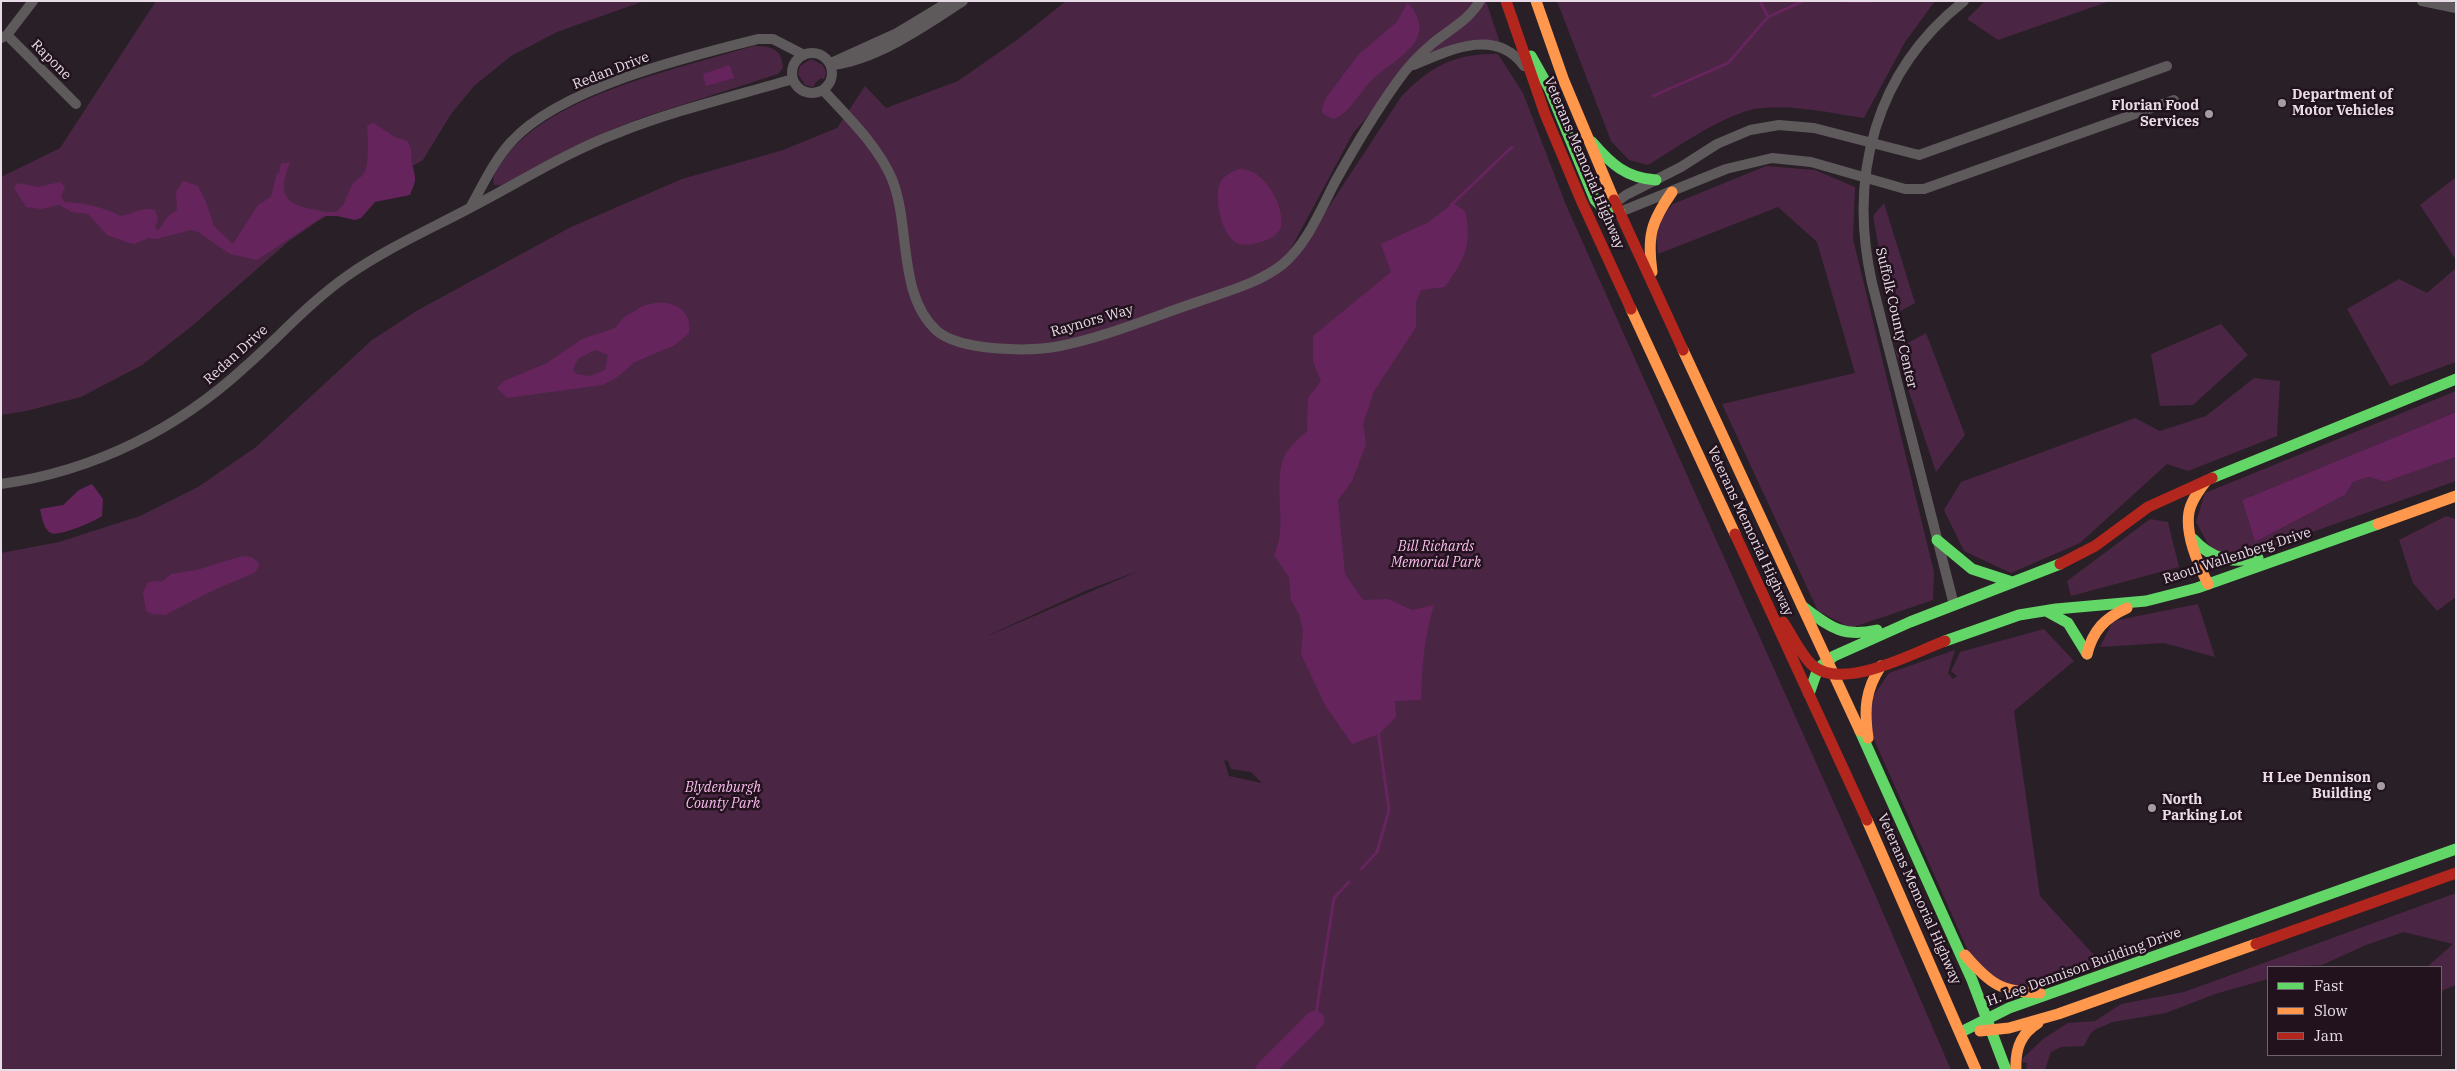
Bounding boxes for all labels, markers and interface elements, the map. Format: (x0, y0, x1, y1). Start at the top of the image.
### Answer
street label: Rapone (27, 36, 75, 84)
street label: Redan Drive (570, 49, 652, 93)
street label: Veterans Memorial Highway (1540, 74, 1628, 252)
place label: Department of Motor Vehicles (2292, 87, 2394, 120)
marker: Department of Motor Vehicles (2276, 97, 2288, 109)
place label: Florian Food Services (2112, 98, 2199, 130)
marker: Florian Food Services (2203, 108, 2215, 120)
street label: Suffolk County Center (1872, 246, 1920, 390)
street label: Raynors Way (1049, 301, 1135, 341)
street label: Redan Drive (200, 322, 272, 388)
street label: Veterans Memorial Highway (1703, 443, 1797, 619)
street label: Raoul Wallenberg Drive (2161, 524, 2313, 588)
park label: Bill Richards Memorial Park (1391, 539, 1481, 572)
place label: H Lee Dennison Building (2262, 770, 2371, 802)
park label: Blydenburgh County Park (685, 780, 761, 812)
marker: H Lee Dennison Building (2375, 780, 2387, 792)
place label: North Parking Lot (2162, 792, 2242, 824)
marker: North Parking Lot (2146, 802, 2158, 814)
street label: Veterans Memorial Highway (1874, 811, 1964, 987)
street label: H. Lee Dennison Building Drive (1984, 924, 2184, 1010)
legend (2267, 966, 2442, 1056)
text: Fast (2314, 976, 2344, 995)
text: Slow (2314, 1001, 2347, 1020)
text: Jam (2314, 1026, 2343, 1045)

